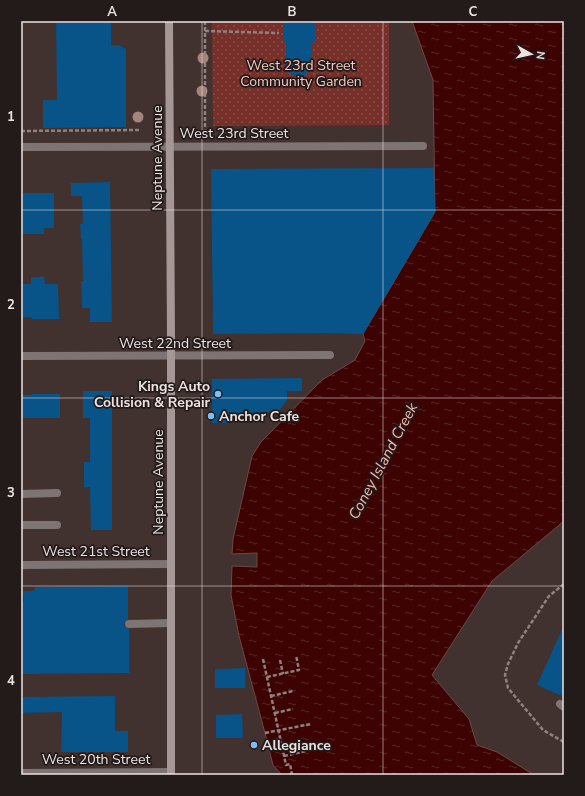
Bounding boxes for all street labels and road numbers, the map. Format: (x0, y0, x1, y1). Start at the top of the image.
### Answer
street label: Neptune Avenue (148, 105, 167, 211)
street label: West 23rd Street (180, 124, 289, 143)
street label: West 22nd Street (119, 334, 231, 353)
street label: Neptune Avenue (149, 429, 168, 535)
street label: West 21st Street (42, 542, 150, 561)
street label: West 20th Street (42, 750, 150, 769)

